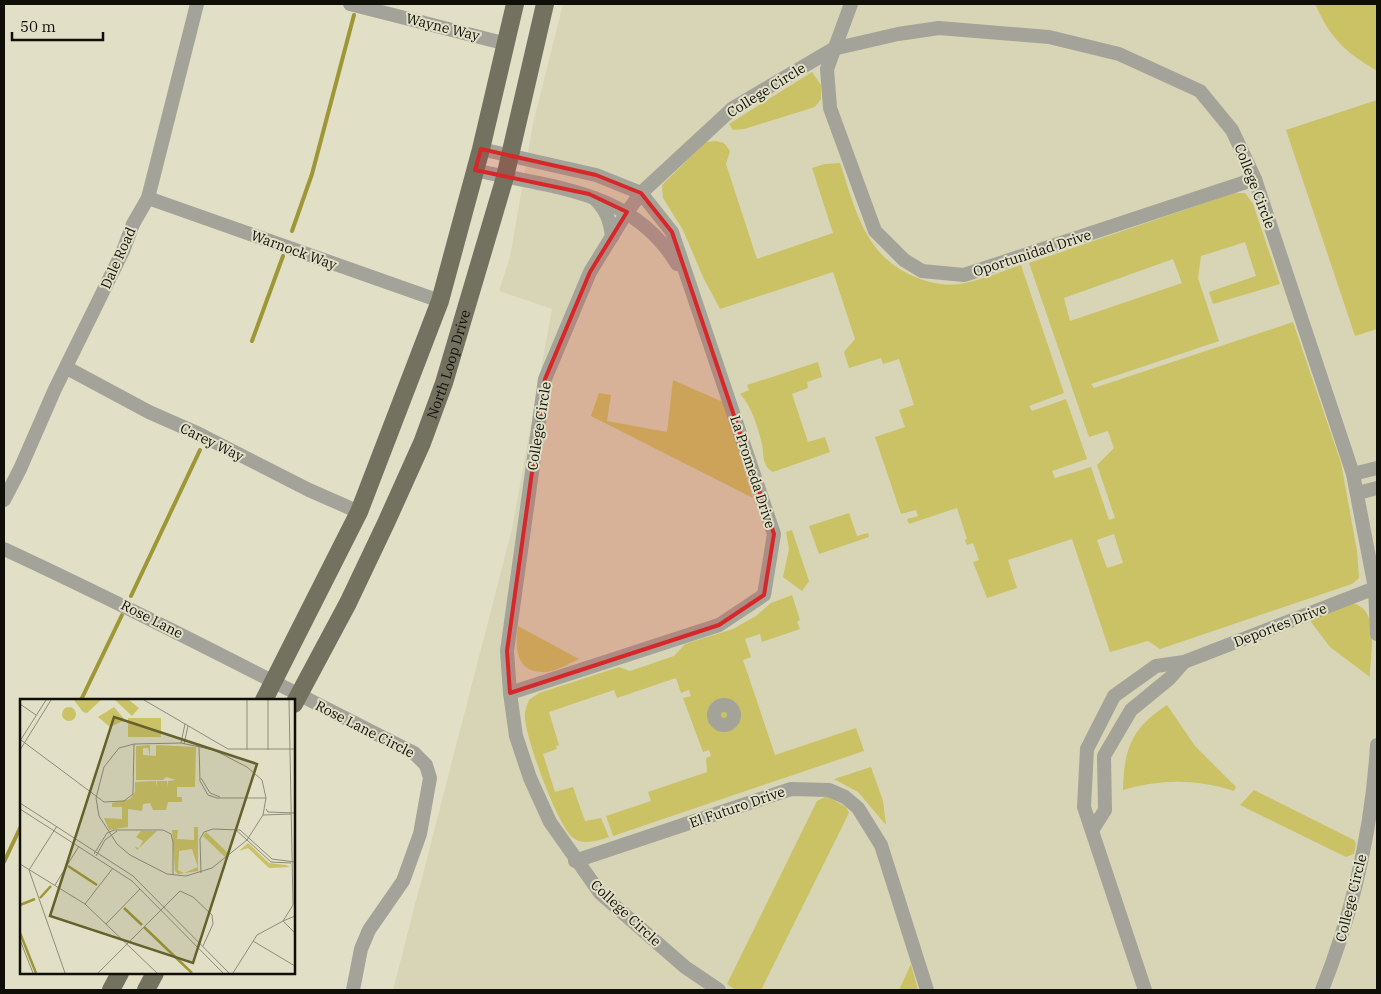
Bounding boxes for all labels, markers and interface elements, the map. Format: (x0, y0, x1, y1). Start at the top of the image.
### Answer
street label: Wayne Way (404, 9, 482, 45)
scale bar (12, 10, 104, 42)
text: 50 m (20, 17, 56, 36)
street label: College Circle (723, 59, 809, 121)
street label: College Circle (1231, 141, 1279, 231)
street label: Dale Road (96, 224, 140, 292)
street label: Oportunidad Drive (971, 225, 1093, 281)
street label: Warnock Way (249, 226, 340, 274)
street label: North Loop Drive (423, 308, 474, 421)
street label: College Circle (523, 380, 555, 472)
street label: La Promeda Drive (726, 413, 780, 531)
street label: Carey Way (177, 419, 247, 465)
street label: Rose Lane (118, 596, 186, 642)
street label: Deportes Drive (1231, 599, 1329, 651)
street label: Rose Lane Circle (312, 696, 418, 762)
inset map (20, 699, 295, 974)
street label: El Futuro Drive (687, 782, 787, 832)
street label: College Circle (1331, 852, 1371, 944)
street label: College Circle (587, 876, 665, 950)

